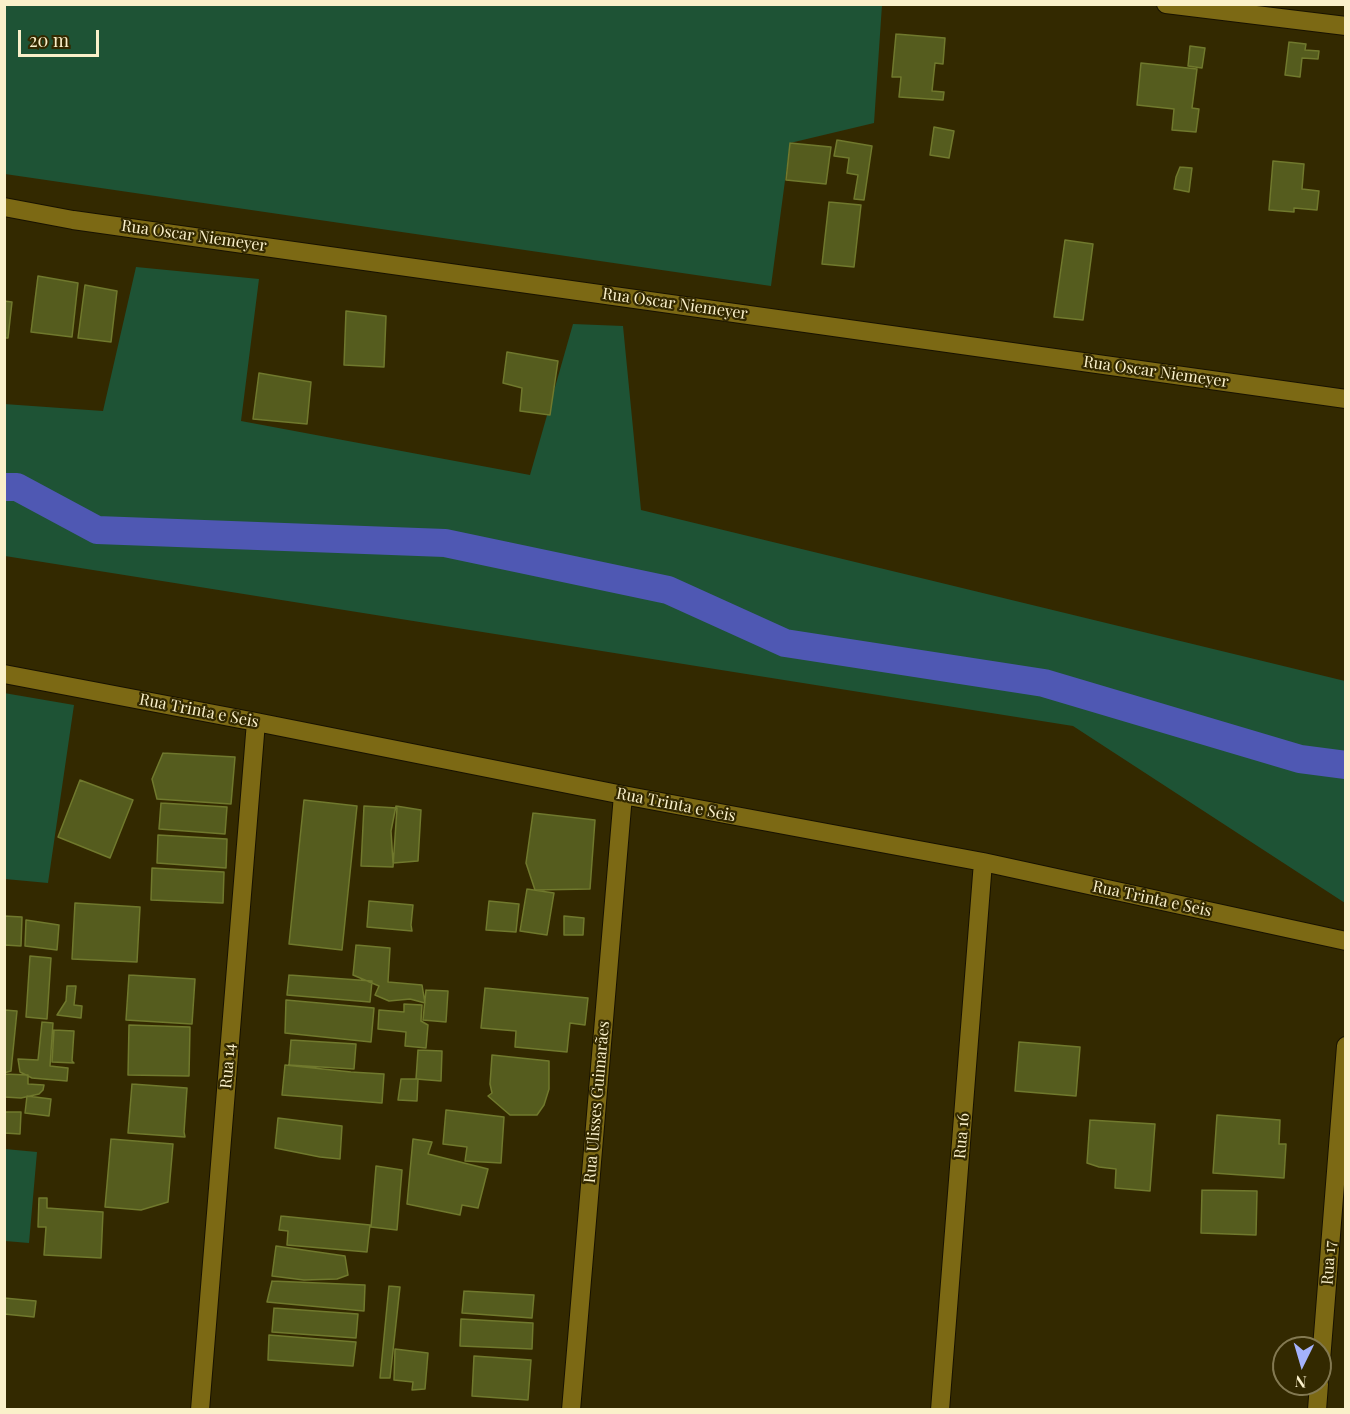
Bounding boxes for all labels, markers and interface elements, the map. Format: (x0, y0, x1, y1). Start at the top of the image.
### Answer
scale bar (21, 18, 102, 56)
text: 20 m (29, 28, 69, 52)
street label: Rua Oscar Niemeyer (120, 216, 268, 256)
street label: Rua Oscar Niemeyer (601, 284, 749, 324)
street label: Rua Oscar Niemeyer (1082, 352, 1230, 392)
street label: Rua Trinta e Seis (138, 690, 260, 732)
street label: Rua Trinta e Seis (615, 784, 737, 826)
street label: Rua Trinta e Seis (1091, 877, 1213, 921)
street label: Rua Ulisses Guimarães (580, 1020, 614, 1184)
street label: Rua 14 (216, 1043, 240, 1089)
street label: Rua 16 (950, 1112, 974, 1160)
street label: Rua 17 (1318, 1240, 1340, 1286)
north arrow (1272, 1336, 1332, 1396)
text: N (1294, 1371, 1307, 1393)

